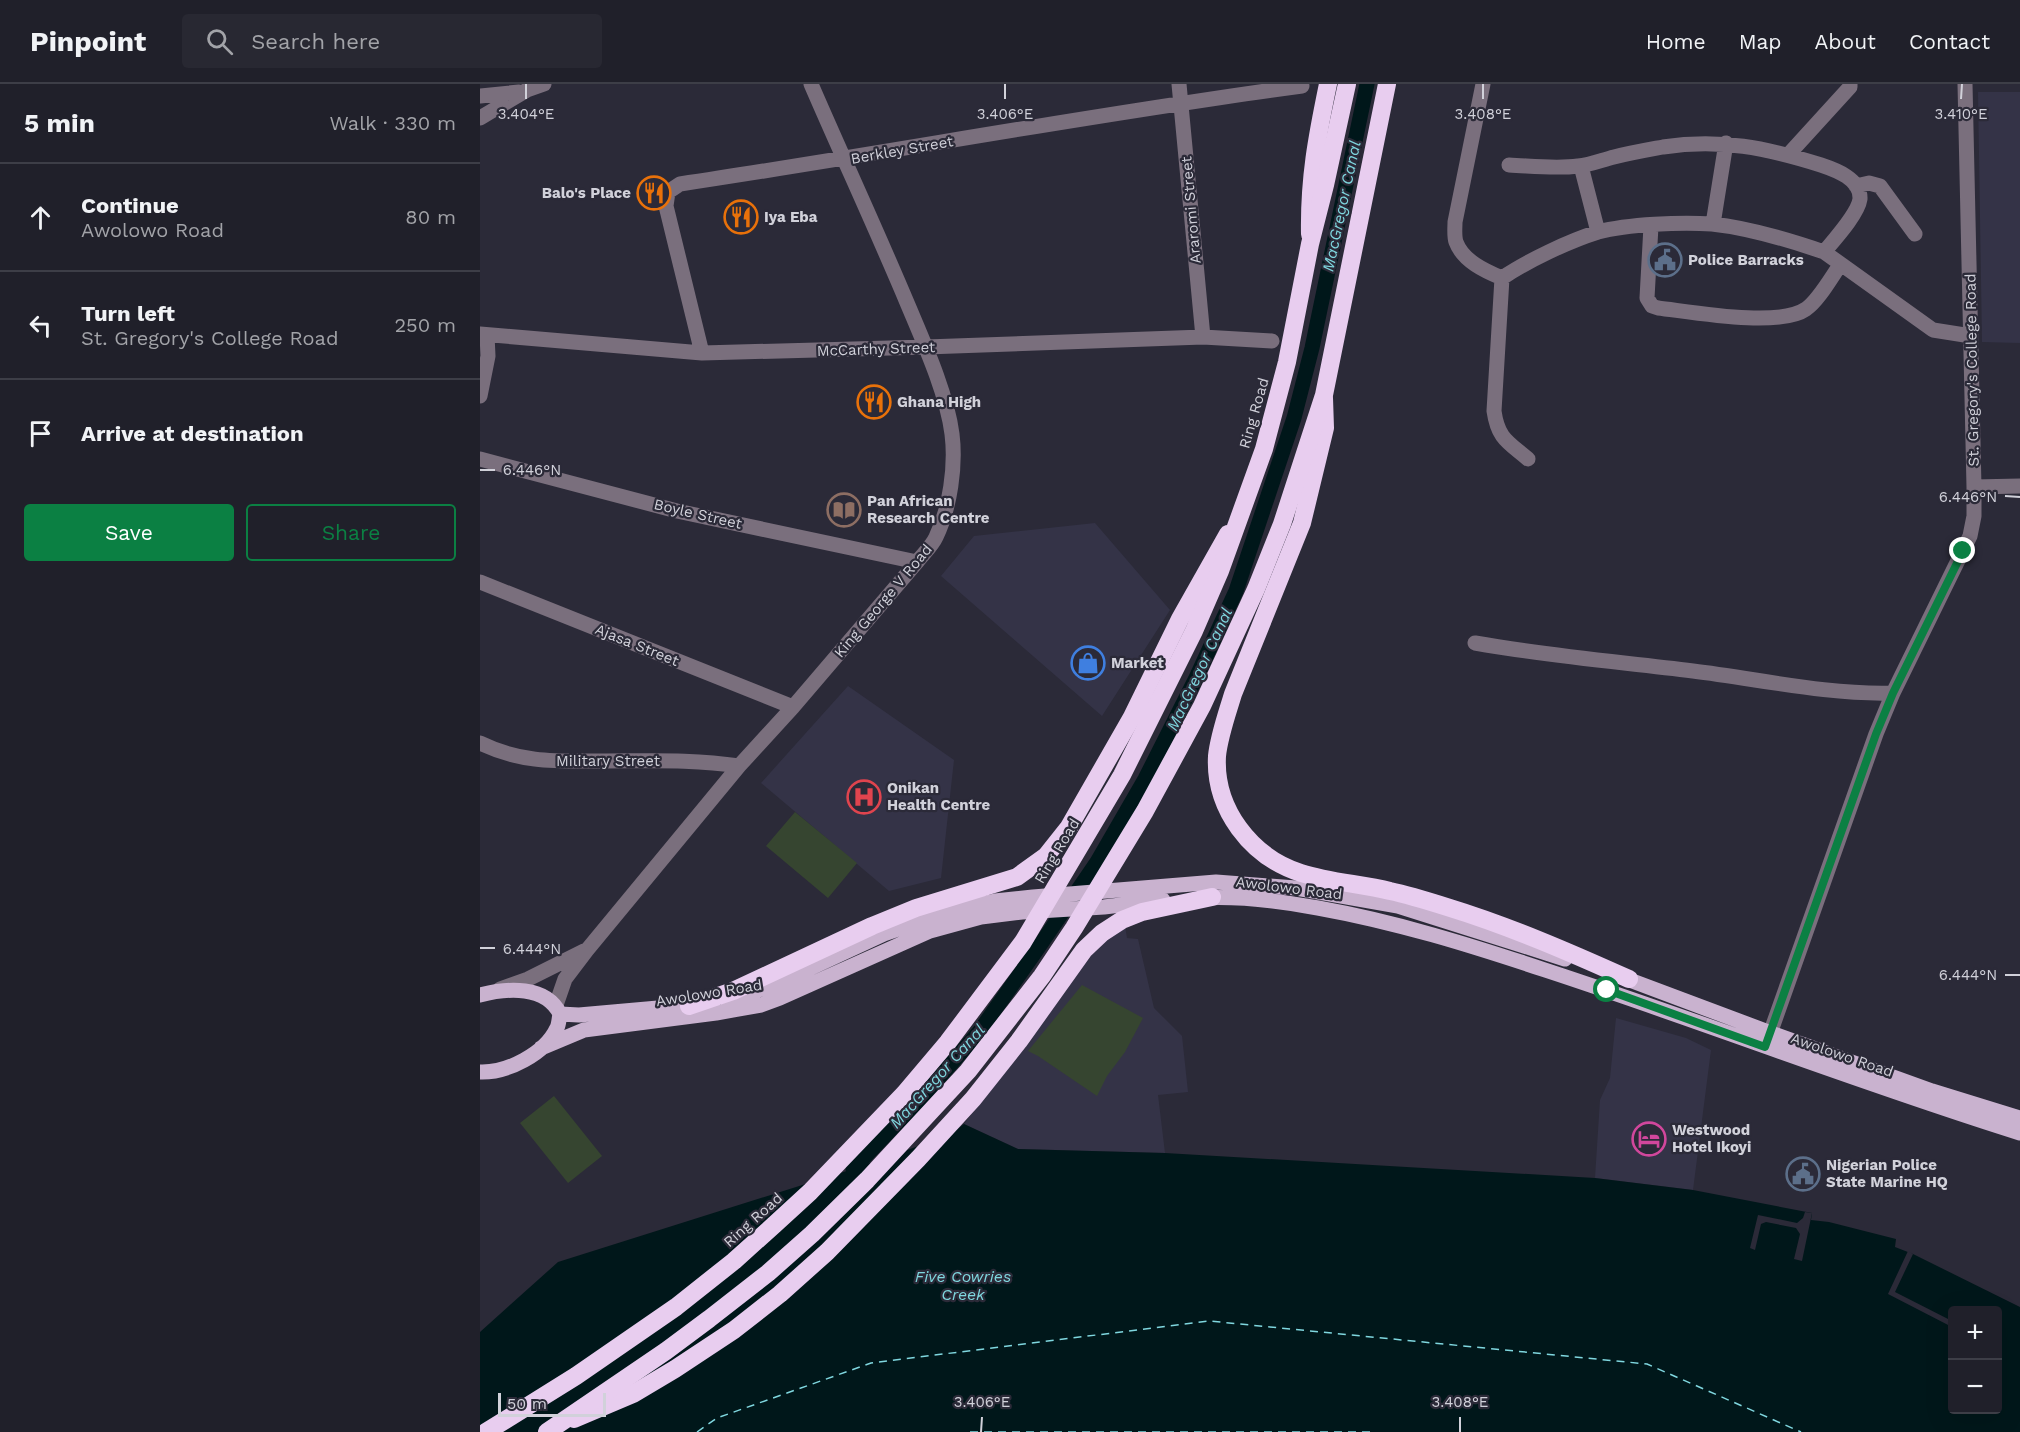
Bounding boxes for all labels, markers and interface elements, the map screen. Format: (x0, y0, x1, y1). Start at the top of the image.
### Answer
search box (182, 14, 602, 68)
text: Pinpoint (30, 25, 146, 58)
icon: search (203, 25, 236, 58)
text: Search here (251, 29, 380, 54)
text: Home (1646, 29, 1706, 54)
text: Map (1739, 29, 1782, 54)
text: About (1815, 29, 1876, 54)
text: Contact (1909, 29, 1990, 54)
text: 3.404°E (498, 105, 554, 123)
text: 3.406°E (977, 105, 1033, 123)
text: 3.408°E (1455, 105, 1511, 123)
text: 3.410°E (1934, 105, 1988, 123)
text: 5 min (24, 108, 95, 138)
text: Walk · 330 m (329, 111, 456, 135)
street label: Berkley Street (849, 132, 955, 168)
water label: MacGregor Canal (1318, 139, 1365, 273)
street label: Araromi Street (1177, 155, 1205, 264)
restaurant icon: Balo's Place (636, 175, 672, 211)
place label: Balo's Place (542, 184, 631, 202)
text: Continue (81, 193, 179, 218)
restaurant icon: Iya Eba (723, 199, 759, 235)
icon: ahead (24, 201, 57, 234)
text: 80 m (405, 205, 456, 229)
place label: Iya Eba (764, 208, 818, 226)
text: Awolowo Road (81, 218, 224, 242)
public building icon: Police Barracks (1647, 242, 1683, 278)
place label: Police Barracks (1688, 251, 1804, 269)
street label: St. Gregory's College Road (1961, 273, 1983, 467)
text: Turn left (81, 301, 175, 326)
icon: left (24, 309, 57, 342)
text: 250 m (394, 313, 456, 337)
text: St. Gregory's College Road (81, 326, 338, 350)
street label: McCarthy Street (816, 338, 936, 360)
street label: Ring Road (1235, 375, 1273, 451)
restaurant icon: Ghana High (856, 384, 892, 420)
place label: Ghana High (897, 393, 981, 411)
icon: arrive (24, 417, 57, 450)
text: Arrive at destination (81, 421, 304, 446)
text: 6.446°N (503, 461, 561, 479)
text: 6.446°N (1939, 488, 1997, 506)
library icon: Pan African Research Centre (826, 492, 862, 528)
place label: Pan African Research Centre (867, 492, 990, 527)
street label: Boyle Street (652, 495, 744, 533)
button: Save (24, 504, 234, 561)
button: Share (246, 504, 456, 561)
route end (1949, 537, 1975, 563)
street label: King George V Road (830, 541, 936, 661)
water label: MacGregor Canal (1163, 605, 1236, 734)
street label: Ajasa Street (593, 620, 682, 670)
shop icon: Market (1070, 645, 1106, 681)
place label: Market (1111, 654, 1164, 672)
street label: Military Street (556, 752, 661, 770)
hospital icon: Onikan Health Centre (846, 779, 882, 815)
place label: Onikan Health Centre (887, 779, 990, 814)
street label: Ring Road (1031, 815, 1083, 887)
street label: Awolowo Road (1235, 873, 1343, 903)
text: 6.444°N (503, 940, 561, 958)
text: 6.444°N (1939, 966, 1997, 984)
street label: Awolowo Road (655, 976, 763, 1010)
route start (1593, 976, 1619, 1002)
water label: MacGregor Canal (886, 1020, 989, 1132)
street label: Awolowo Road (1788, 1029, 1896, 1081)
hotel icon: Westwood Hotel Ikoyi (1631, 1121, 1667, 1157)
place label: Westwood Hotel Ikoyi (1672, 1121, 1751, 1156)
public building icon: Nigerian Police State Marine HQ (1785, 1156, 1821, 1192)
place label: Nigerian Police State Marine HQ (1826, 1156, 1948, 1191)
street label: Ring Road (720, 1189, 786, 1251)
water label: Five Cowries Creek (915, 1267, 1011, 1304)
map controls (1948, 1306, 2002, 1414)
button: + (1948, 1306, 2002, 1360)
button: − (1948, 1360, 2002, 1414)
scale bar (498, 1390, 606, 1418)
text: 3.406°E (954, 1393, 1010, 1411)
text: 3.408°E (1432, 1393, 1488, 1411)
text: 50 m (507, 1394, 547, 1413)

